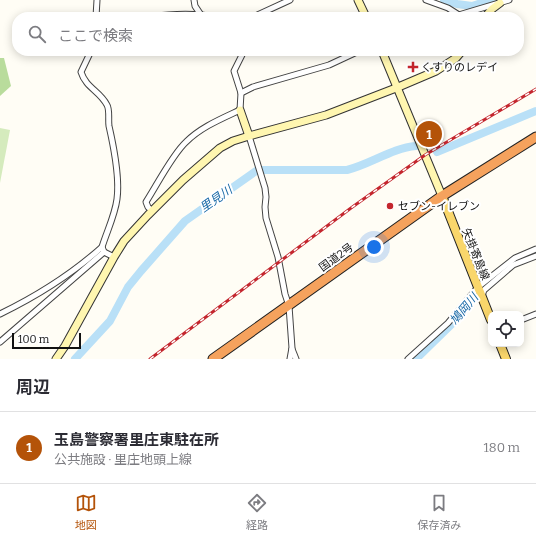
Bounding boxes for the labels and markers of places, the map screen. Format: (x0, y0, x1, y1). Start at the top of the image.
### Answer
place label: くすりのレデイ (421, 61, 498, 74)
marker: くすりのレデイ (408, 62, 418, 72)
pin: 1 (416, 119, 442, 149)
place label: セブン-イレブン (398, 200, 480, 213)
marker: セブン-イレブン (385, 201, 395, 211)

